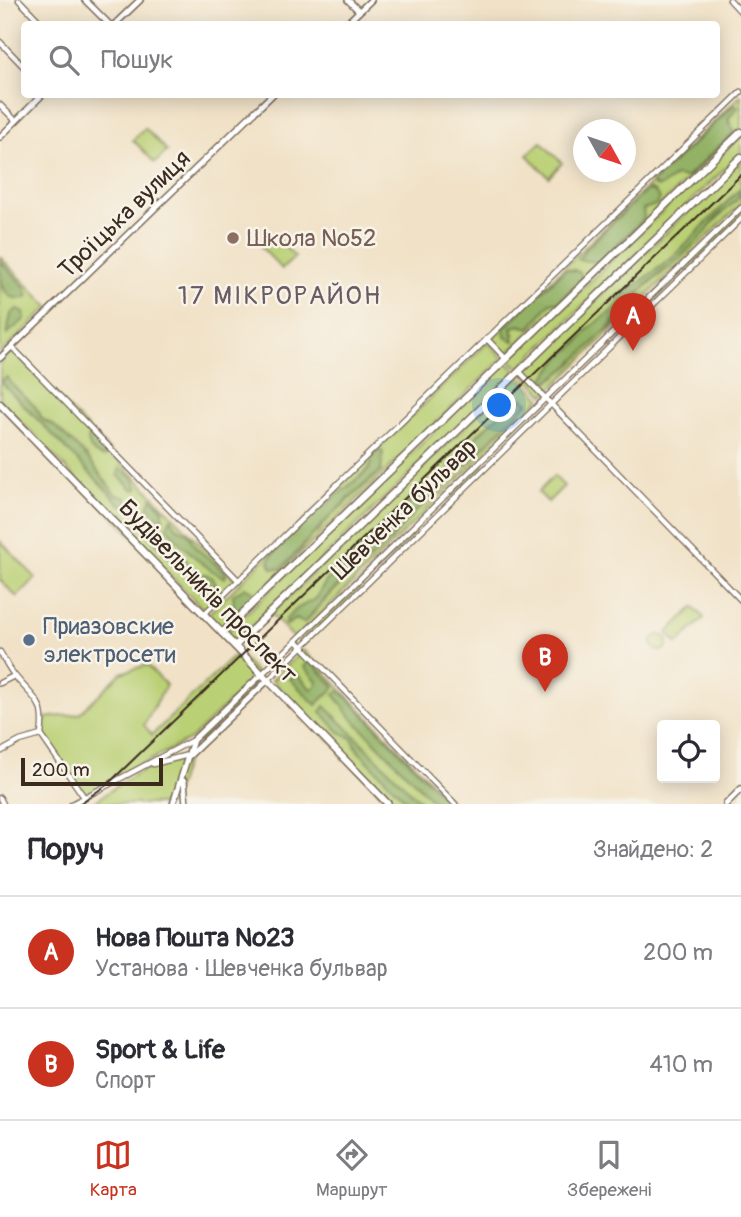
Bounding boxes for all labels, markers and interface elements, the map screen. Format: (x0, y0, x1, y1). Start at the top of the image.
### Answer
search box (21, 21, 720, 98)
icon: search (45, 41, 83, 79)
text: Пошук (101, 44, 174, 76)
north arrow (573, 119, 636, 182)
street label: Троїцька вулиця (52, 144, 196, 285)
place label: Школа №52 (247, 224, 376, 253)
marker: Школа №52 (225, 230, 241, 246)
district label: 17 МІКРОРАЙОН (178, 280, 382, 312)
pin: A (610, 293, 656, 351)
your location (482, 388, 516, 422)
street label: Шевченка бульвар (326, 433, 483, 586)
street label: Будівельників проспект (112, 493, 303, 689)
place label: Приазовские электросети (43, 612, 176, 669)
marker: Приазовские электросети (21, 632, 37, 648)
pin: B (522, 634, 568, 692)
map controls (657, 720, 720, 783)
button: locate (657, 720, 720, 783)
scale bar (21, 755, 163, 787)
text: 200 m (32, 758, 90, 782)
text: Поруч (28, 831, 104, 868)
text: Знайдено: 2 (593, 835, 713, 864)
text: Нова Пошта №23 (95, 922, 294, 954)
text: A (44, 938, 58, 967)
text: 200 m (643, 938, 713, 967)
text: Установа · Шевченка бульвар (95, 954, 388, 983)
text: Sport & Life (95, 1034, 225, 1066)
text: B (44, 1050, 58, 1079)
text: 410 m (650, 1050, 713, 1079)
text: Спорт (95, 1066, 156, 1095)
tab: Карта (90, 1136, 137, 1202)
tab: Маршрут (316, 1136, 388, 1202)
tab: Збережені (567, 1136, 651, 1202)

